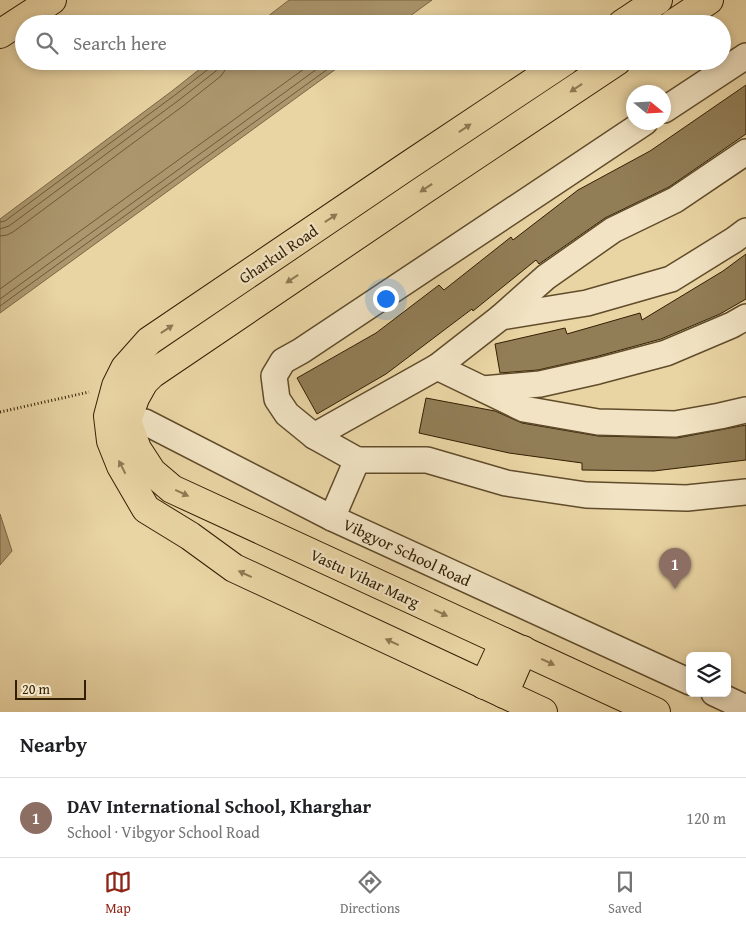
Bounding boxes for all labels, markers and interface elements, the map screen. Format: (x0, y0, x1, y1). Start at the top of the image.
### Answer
search box (15, 15, 731, 70)
icon: search (33, 29, 61, 57)
text: Search here (73, 29, 167, 57)
one-way arrow (570, 83, 583, 93)
north arrow (626, 85, 671, 130)
one-way arrow (459, 123, 472, 132)
one-way arrow (420, 183, 433, 193)
one-way arrow (324, 214, 338, 223)
street label: Gharkul Road (234, 218, 323, 289)
one-way arrow (285, 274, 299, 284)
your location (373, 286, 399, 312)
one-way arrow (160, 324, 174, 334)
one-way arrow (118, 460, 126, 474)
one-way arrow (175, 490, 189, 498)
street label: Vibgyor School Road (339, 512, 475, 592)
street label: Vastu Vihar Marg (306, 542, 424, 614)
pin: 1 (659, 548, 691, 589)
one-way arrow (238, 569, 252, 577)
one-way arrow (434, 609, 448, 617)
one-way arrow (385, 638, 399, 646)
map controls (686, 652, 731, 697)
button: layers (686, 652, 731, 697)
one-way arrow (541, 658, 555, 666)
scale bar (15, 677, 86, 700)
text: 20 m (22, 679, 50, 699)
text: Nearby (20, 729, 87, 760)
text: DAV International School, Kharghar (67, 792, 371, 820)
text: 1 (32, 806, 40, 830)
text: 120 m (686, 806, 726, 830)
text: School · Vibgyor School Road (67, 820, 260, 844)
tab: Map (104, 868, 132, 918)
tab: Directions (340, 868, 400, 918)
tab: Saved (608, 868, 642, 918)

